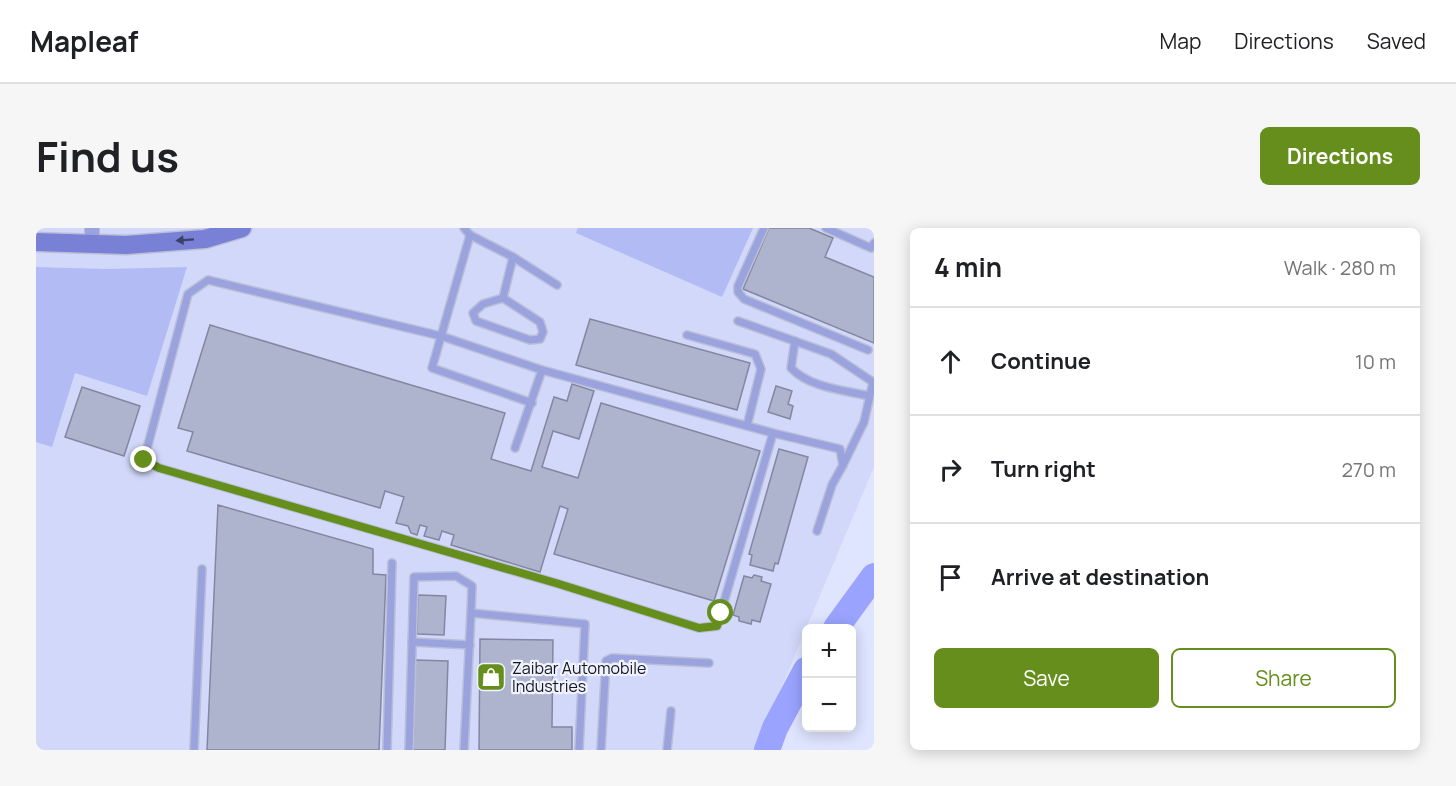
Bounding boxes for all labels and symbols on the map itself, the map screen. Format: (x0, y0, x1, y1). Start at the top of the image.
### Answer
one-way arrow (175, 235, 194, 245)
route end (130, 446, 156, 472)
route start (707, 599, 733, 625)
place label: Zaibar Automobile Industries (512, 657, 646, 697)
shop icon: Zaibar Automobile Industries (475, 661, 507, 693)

